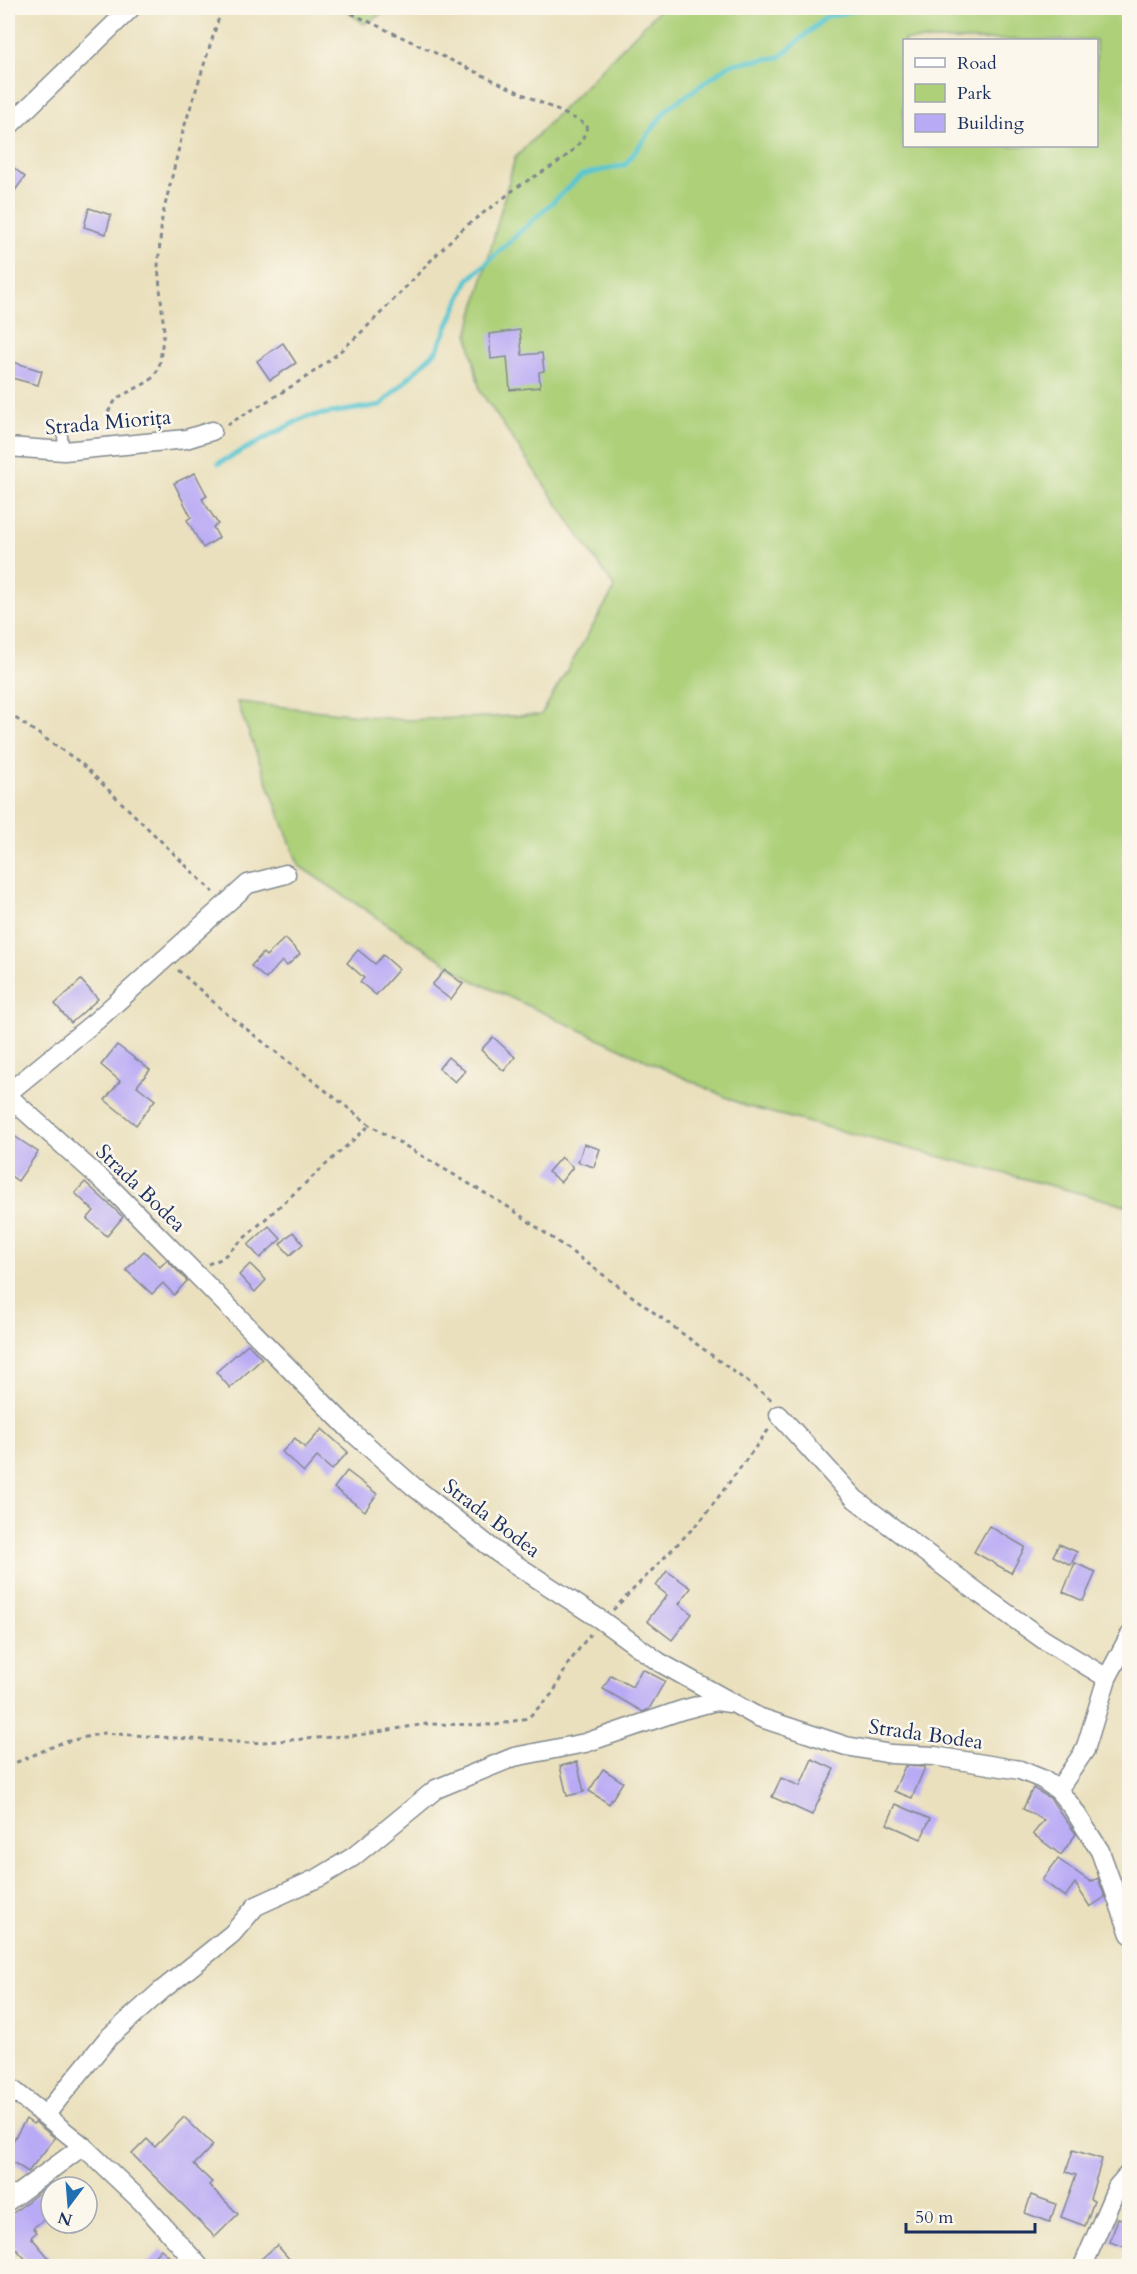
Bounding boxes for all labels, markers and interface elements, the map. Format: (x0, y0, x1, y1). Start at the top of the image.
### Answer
legend (903, 39, 1098, 147)
text: Road (957, 51, 997, 76)
text: Park (957, 81, 992, 106)
text: Building (957, 111, 1025, 136)
street label: Strada Miorița (44, 403, 172, 442)
street label: Strada Bodea (89, 1138, 192, 1239)
street label: Strada Bodea (437, 1472, 546, 1565)
street label: Strada Bodea (867, 1712, 985, 1757)
north arrow (39, 2175, 99, 2235)
scale bar (906, 2196, 1035, 2234)
text: 50 m (915, 2205, 954, 2230)
text: N (55, 2206, 75, 2231)

